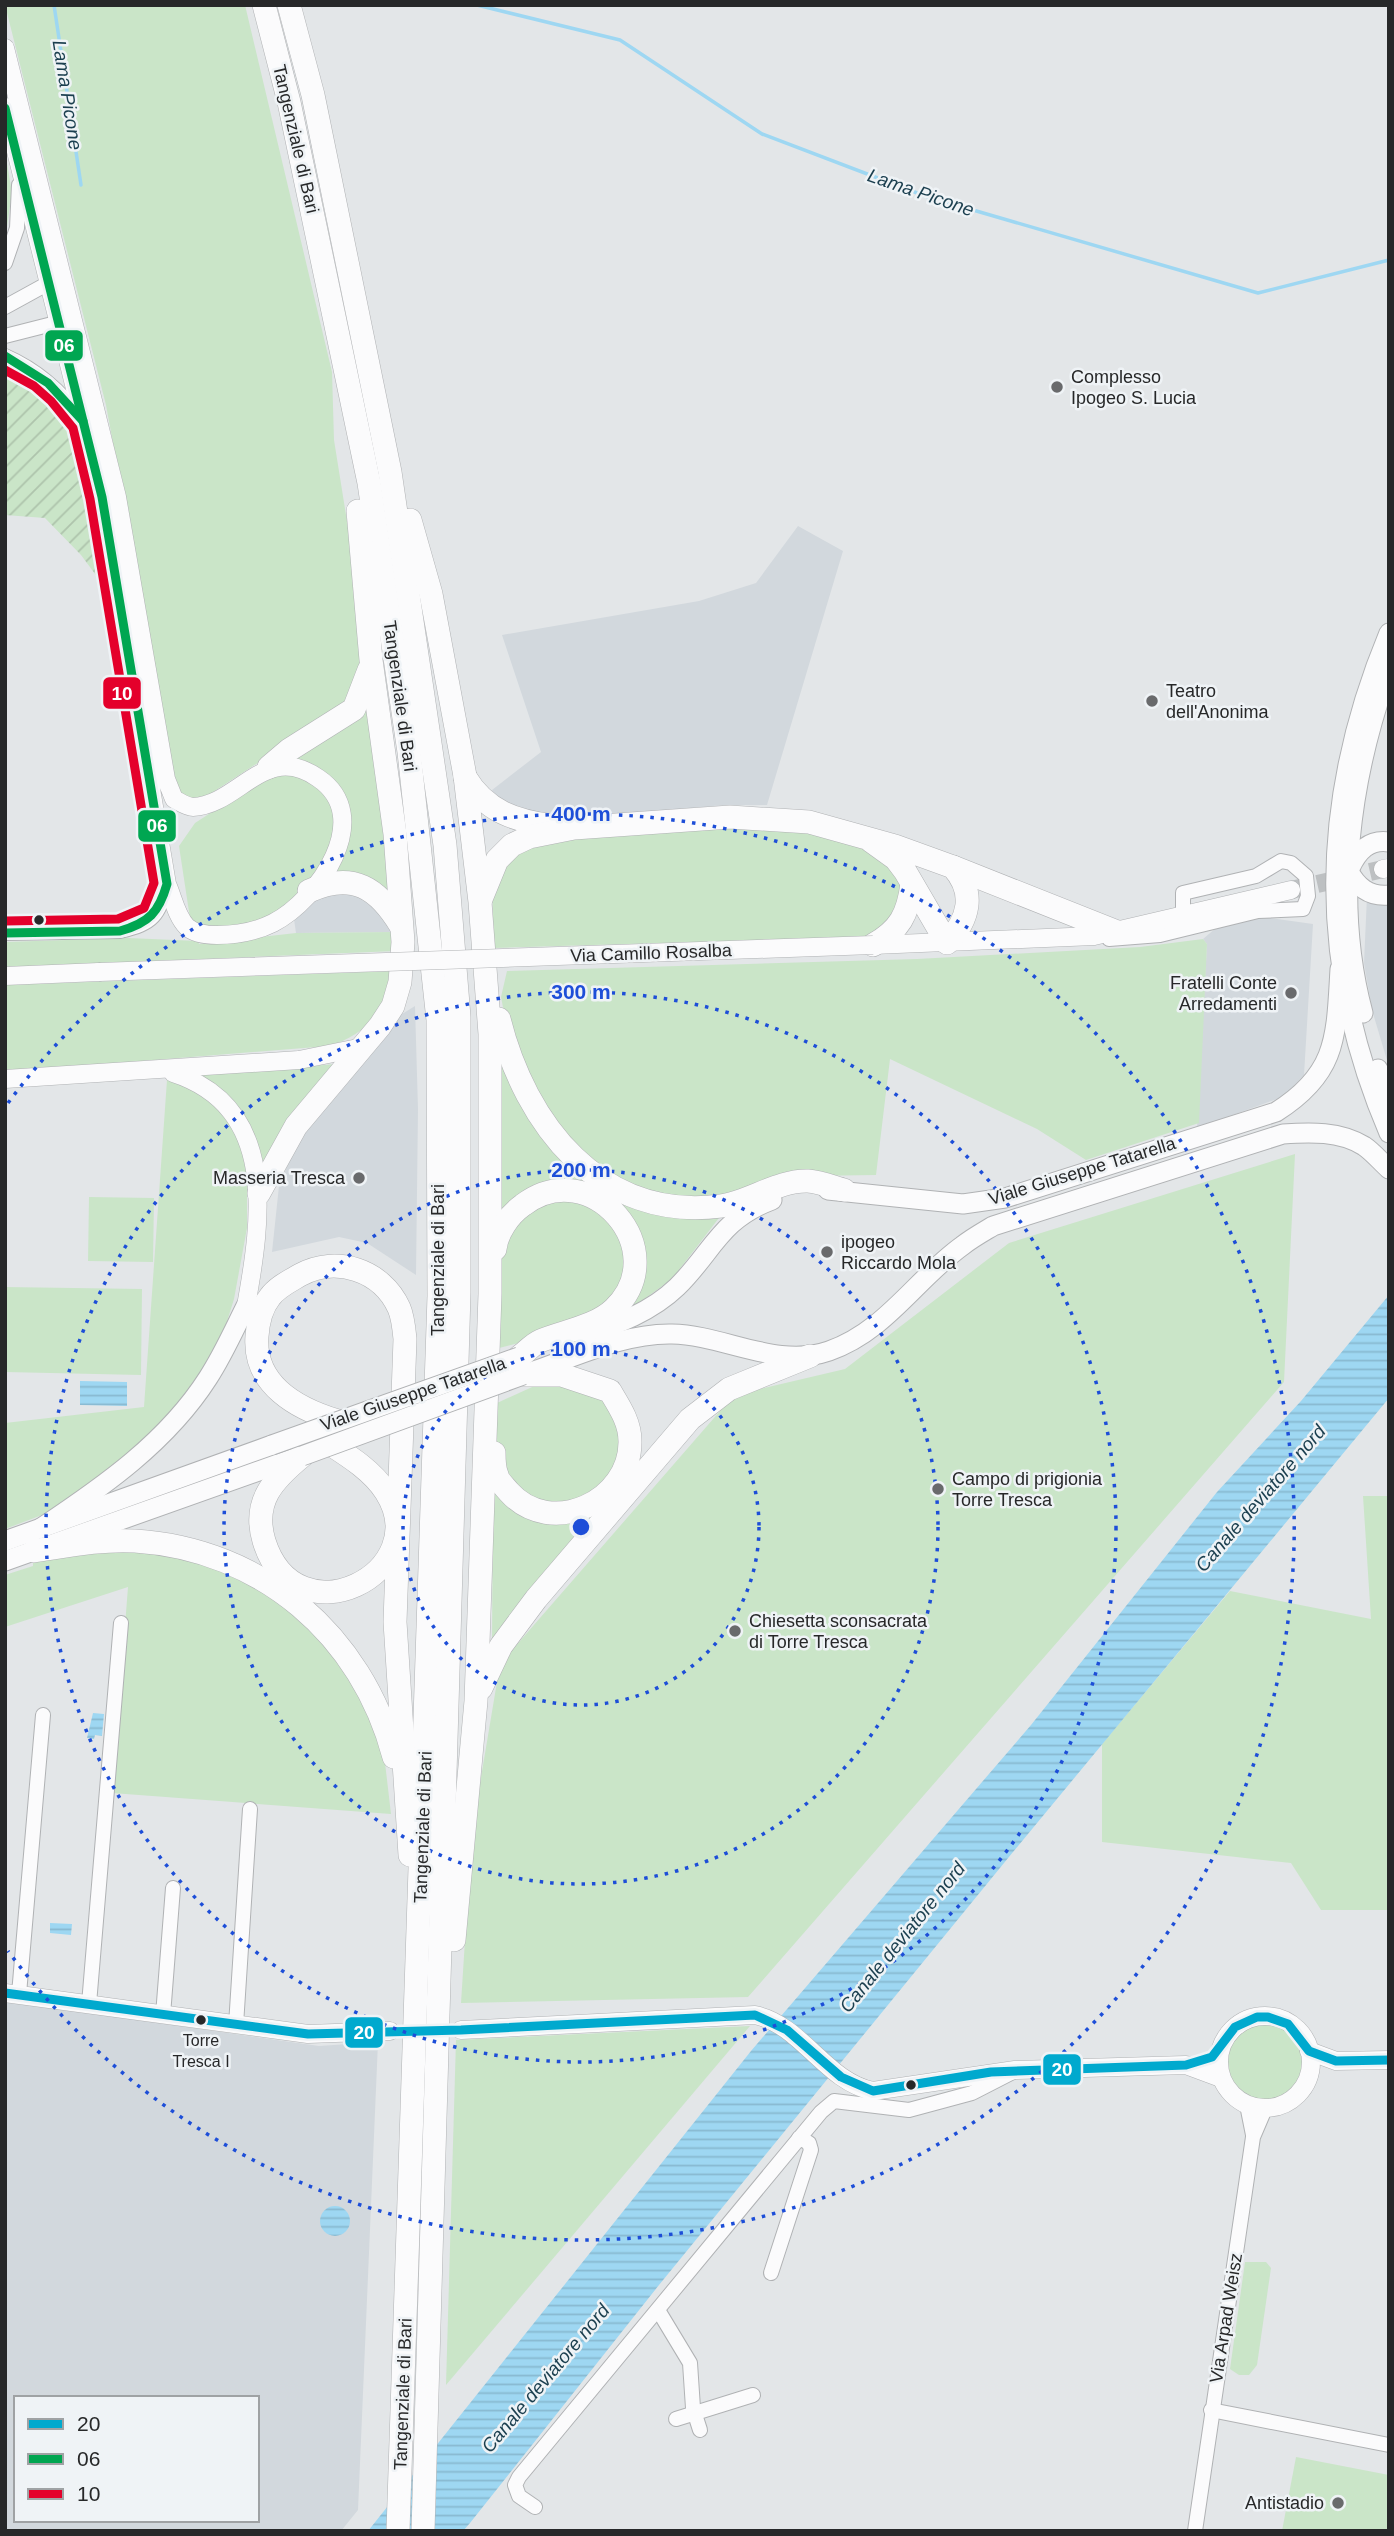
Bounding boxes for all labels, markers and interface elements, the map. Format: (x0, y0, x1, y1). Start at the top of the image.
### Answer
water label: Lama Picone (48, 39, 87, 151)
street label: Tangenziale di Bari (269, 63, 323, 215)
water label: Lama Picone (865, 164, 977, 220)
line badge: 06 (44, 329, 84, 362)
text: 06 (53, 335, 75, 356)
place label: Complesso Ipogeo S. Lucia (1071, 367, 1197, 408)
marker: Complesso Ipogeo S. Lucia (1049, 379, 1065, 395)
street label: Tangenziale di Bari (380, 619, 420, 773)
line badge: 10 (102, 676, 142, 710)
place label: Teatro dell'Anonima (1166, 681, 1269, 722)
text: 10 (111, 683, 133, 704)
marker: Teatro dell'Anonima (1144, 693, 1160, 709)
text: 400 m (551, 802, 611, 825)
line badge: 06 (137, 809, 177, 843)
text: 06 (146, 815, 168, 836)
unlabelled marker (32, 913, 46, 927)
street label: Via Camillo Rosalba (570, 940, 733, 966)
place label: Fratelli Conte Arredamenti (1170, 973, 1277, 1014)
text: 300 m (551, 980, 611, 1003)
marker: Fratelli Conte Arredamenti (1283, 985, 1299, 1001)
street label: Viale Giuseppe Tatarella (986, 1133, 1179, 1209)
text: 200 m (551, 1158, 611, 1181)
place label: Masseria Tresca (213, 1168, 346, 1188)
marker: Masseria Tresca (351, 1170, 367, 1186)
street label: Tangenziale di Bari (428, 1184, 448, 1336)
place label: ipogeo Riccardo Mola (841, 1232, 957, 1273)
marker: ipogeo Riccardo Mola (819, 1244, 835, 1260)
text: 100 m (551, 1337, 611, 1360)
street label: Viale Giuseppe Tatarella (318, 1353, 509, 1435)
water label: Canale deviatore nord (1191, 1420, 1331, 1576)
place label: Campo di prigionia Torre Tresca (952, 1469, 1103, 1510)
marker: Campo di prigionia Torre Tresca (930, 1481, 946, 1497)
centre of rings (569, 1515, 593, 1539)
place label: Chiesetta sconsacrata di Torre Tresca (749, 1611, 928, 1652)
marker: Chiesetta sconsacrata di Torre Tresca (727, 1623, 743, 1639)
street label: Tangenziale di Bari (410, 1751, 436, 1903)
water label: Canale deviatore nord (835, 1857, 970, 2017)
marker: Torre Tresca I (194, 2013, 208, 2027)
line badge: 20 (344, 2016, 384, 2049)
text: 20 (353, 2022, 375, 2043)
place label: Torre Tresca I (172, 2032, 230, 2070)
line badge: 20 (1042, 2053, 1082, 2086)
text: 20 (1051, 2059, 1073, 2080)
unlabelled marker (904, 2078, 918, 2092)
street label: Via Arpad Weisz (1206, 2252, 1246, 2384)
water label: Canale deviatore nord (477, 2299, 614, 2457)
street label: Tangenziale di Bari (390, 2318, 416, 2470)
legend (14, 2396, 259, 2522)
text: 20 (77, 2412, 100, 2435)
text: 06 (77, 2447, 100, 2470)
text: 10 (77, 2482, 100, 2505)
place label: Antistadio (1245, 2493, 1324, 2513)
marker: Antistadio (1330, 2495, 1346, 2511)

